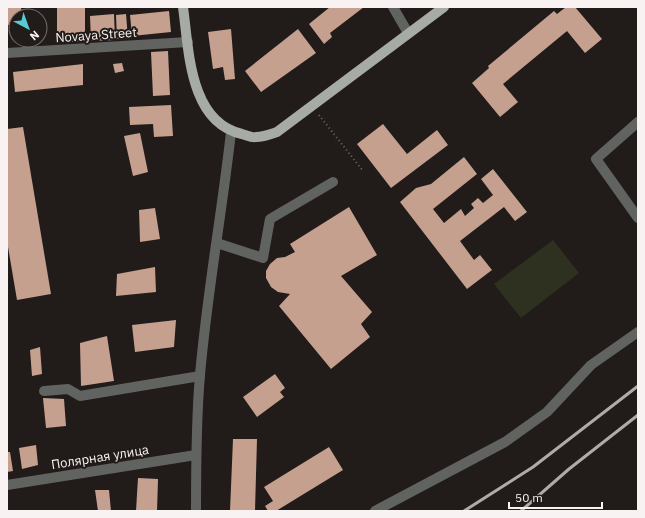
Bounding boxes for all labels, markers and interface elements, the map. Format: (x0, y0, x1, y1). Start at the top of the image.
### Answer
north arrow (8, 8, 48, 48)
street label: Novaya Street (55, 24, 137, 46)
text: N (27, 28, 42, 43)
street label: Полярная улица (50, 441, 150, 473)
scale bar (509, 484, 602, 510)
text: 50 m (515, 490, 543, 505)

